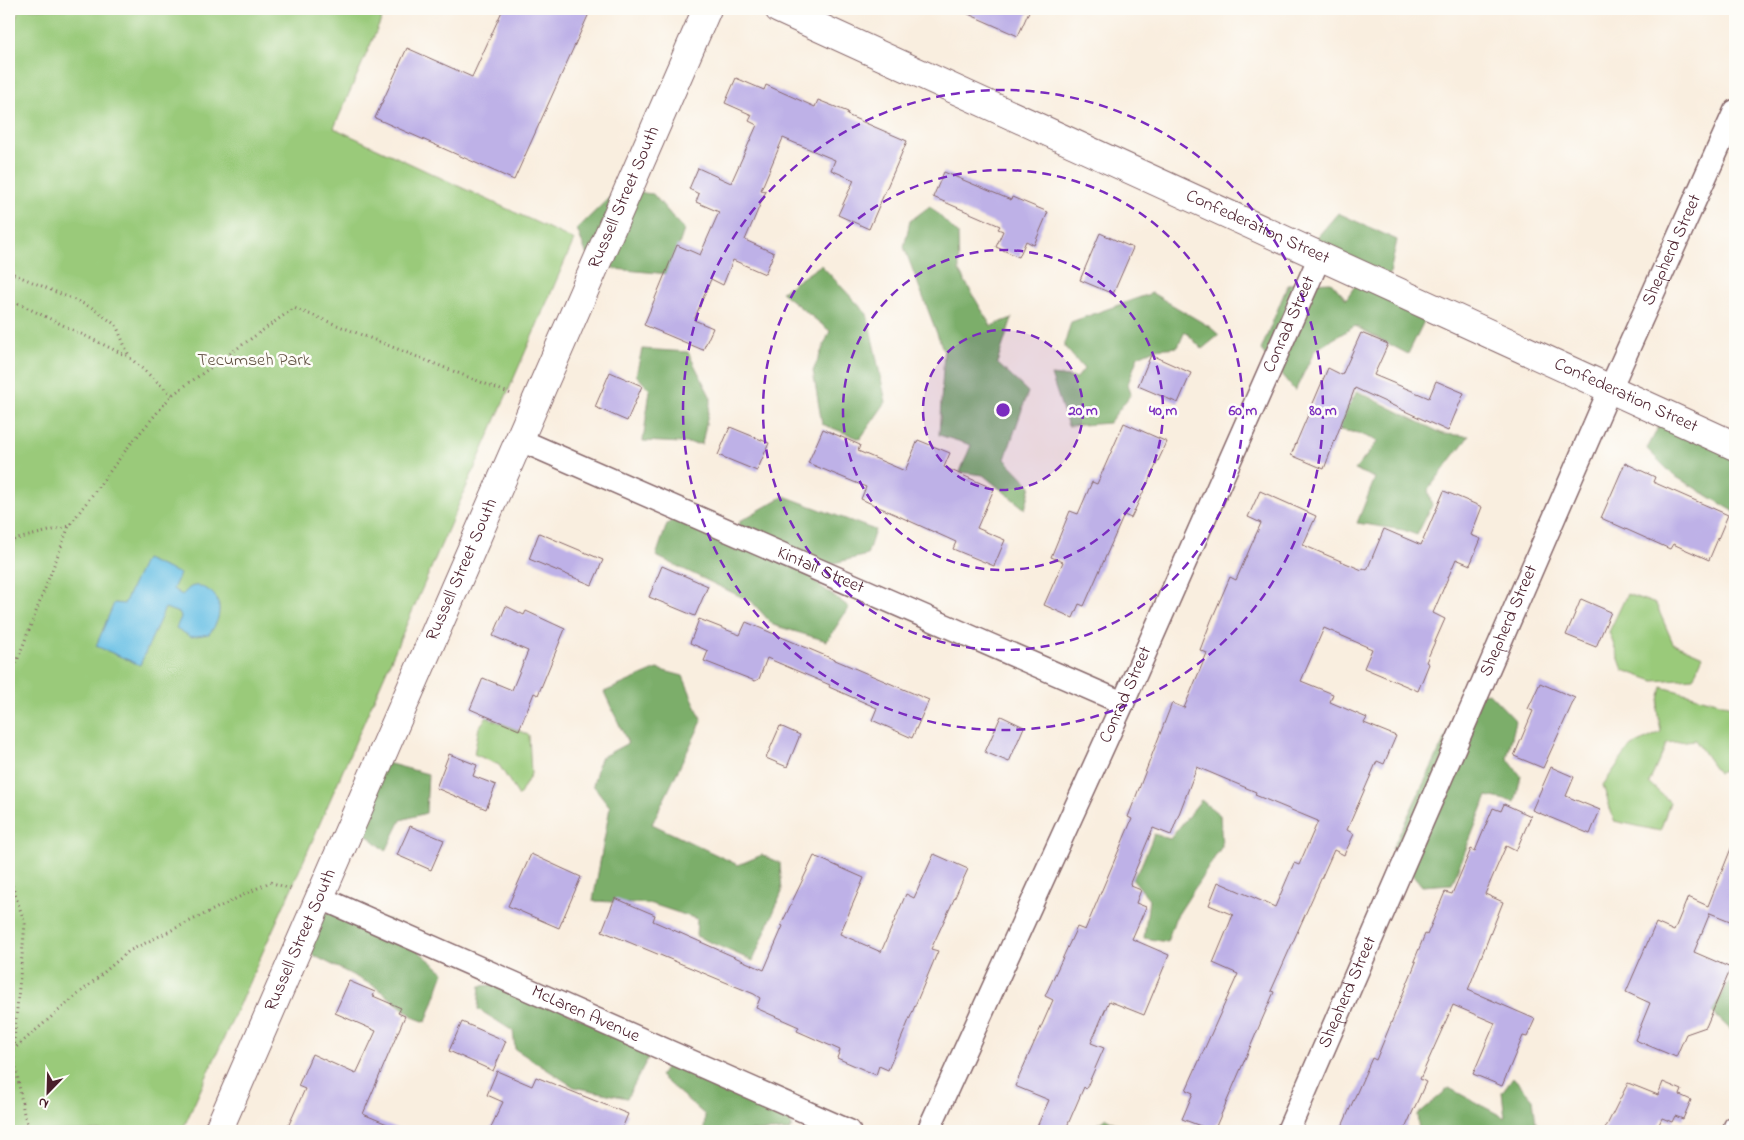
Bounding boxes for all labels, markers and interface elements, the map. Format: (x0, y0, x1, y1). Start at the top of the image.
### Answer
street label: Russell Street South (582, 122, 667, 273)
street label: Confederation Street (1181, 184, 1334, 272)
street label: Shepherd Street (1636, 190, 1709, 310)
street label: Conrad Street (1257, 272, 1323, 377)
park label: Tecumseh Park (197, 348, 311, 374)
street label: Confederation Street (1550, 352, 1702, 440)
text: 20 m (1067, 400, 1098, 422)
text: 40 m (1148, 400, 1177, 422)
text: 60 m (1228, 400, 1258, 422)
text: 80 m (1308, 400, 1337, 422)
centre of rings (994, 401, 1012, 419)
street label: Russell Street South (420, 495, 505, 645)
street label: Kintail Street (773, 540, 868, 601)
street label: Shepherd Street (1474, 561, 1545, 681)
street label: Conrad Street (1093, 642, 1159, 748)
street label: Russell Street South (259, 865, 344, 1016)
street label: Shepherd Street (1312, 932, 1384, 1053)
street label: McLaren Avenue (527, 979, 645, 1050)
north arrow (22, 1068, 72, 1118)
text: N (35, 1091, 52, 1114)

